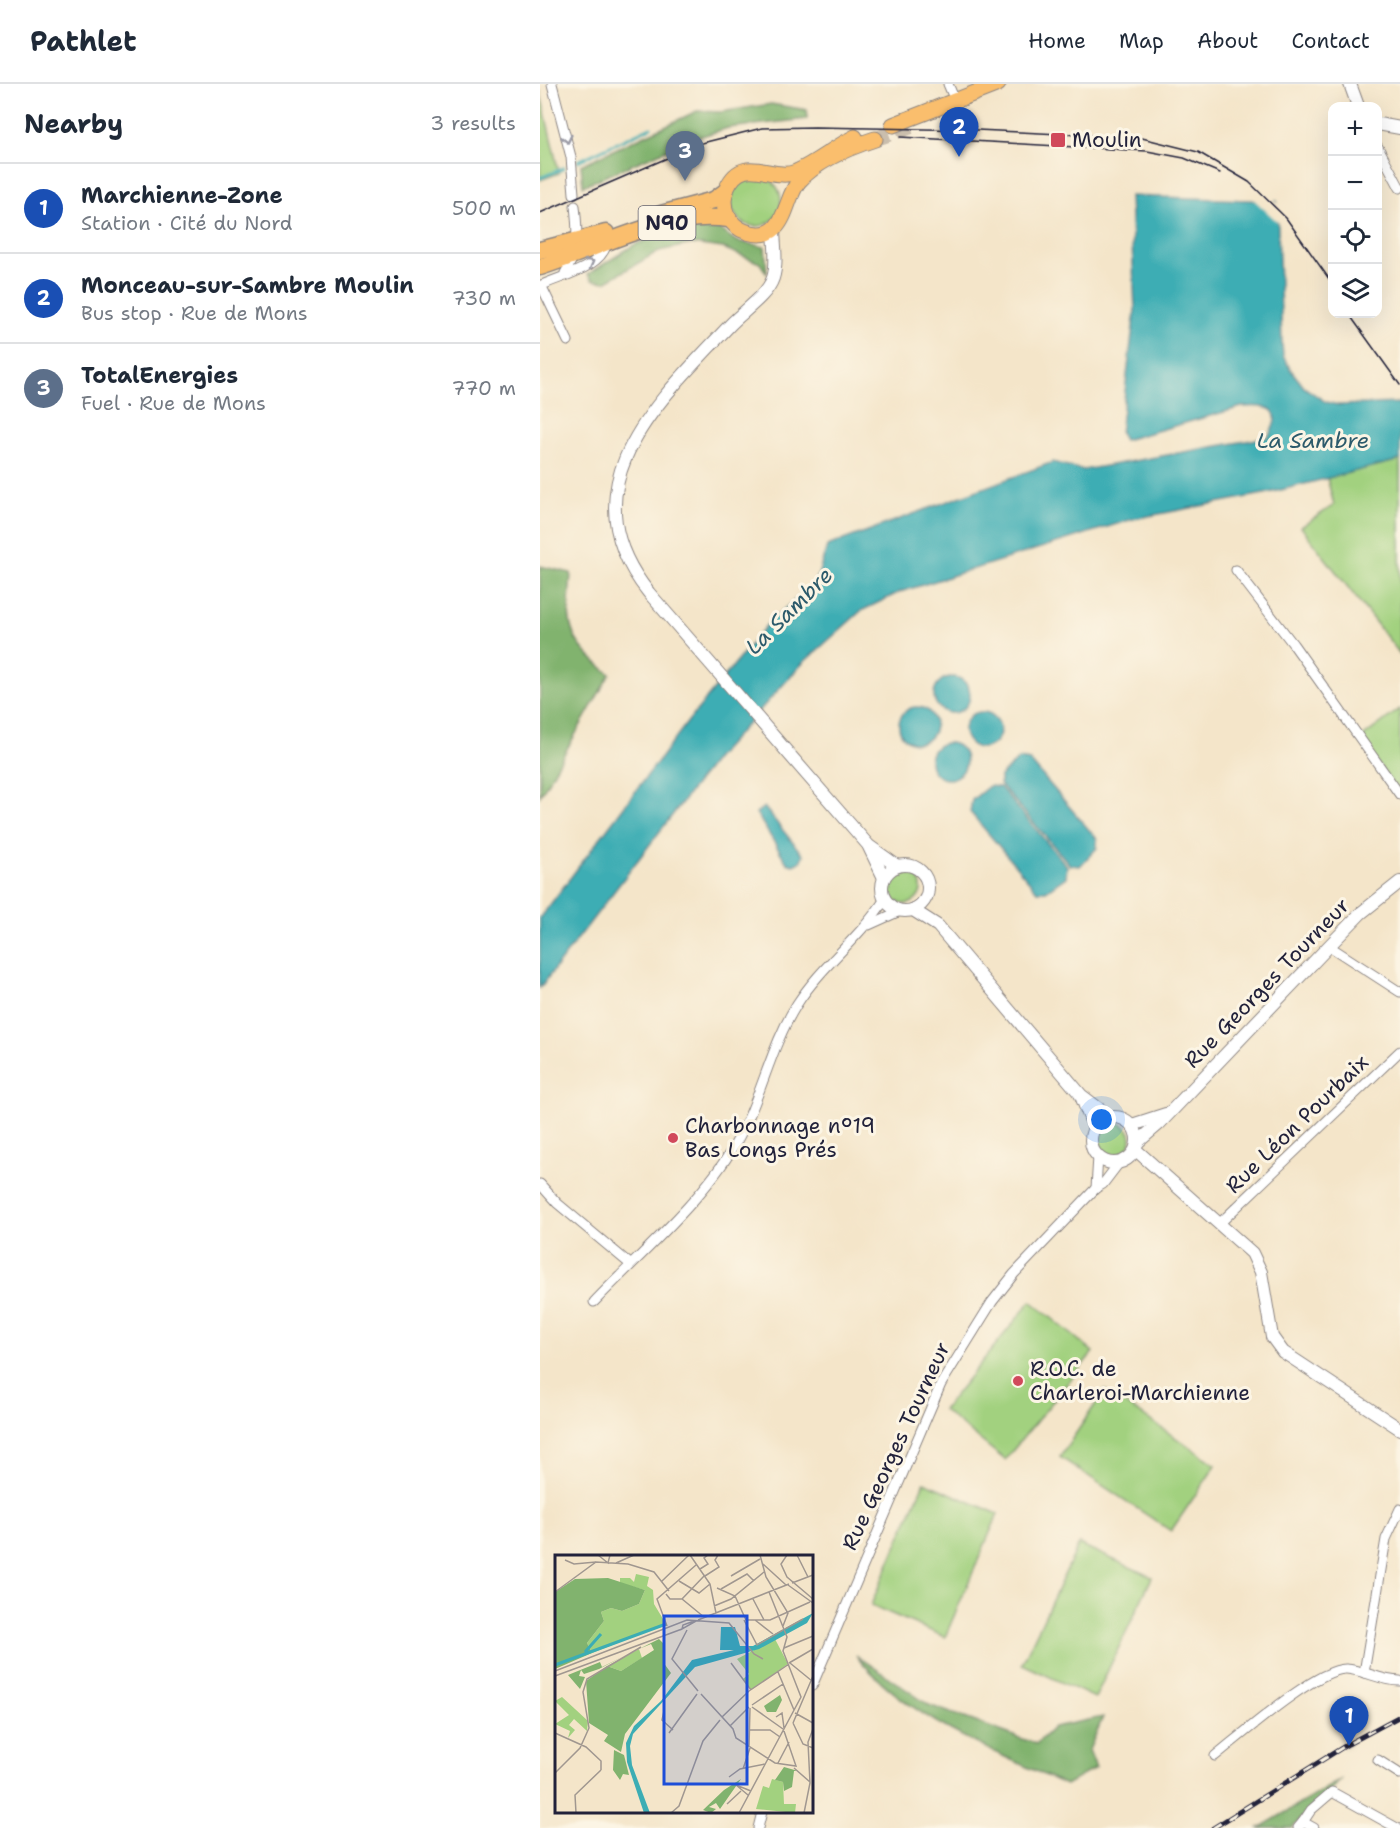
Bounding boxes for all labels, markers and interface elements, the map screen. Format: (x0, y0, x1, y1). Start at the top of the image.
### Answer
text: Pathlet (30, 22, 137, 60)
text: Home (1028, 27, 1086, 55)
text: Map (1119, 27, 1164, 55)
text: About (1197, 27, 1258, 55)
text: Contact (1291, 27, 1370, 55)
map controls (1328, 102, 1382, 318)
button: + (1328, 102, 1382, 156)
text: Nearby (24, 106, 123, 141)
pin: 2 (940, 107, 978, 157)
text: 3 results (430, 110, 516, 136)
place label: Moulin (1072, 126, 1142, 154)
marker: Moulin (1049, 131, 1067, 149)
pin: 3 (666, 132, 704, 181)
one-way arrow (559, 133, 572, 143)
button: − (1328, 156, 1382, 210)
text: Marchienne-Zone (81, 181, 283, 210)
text: 1 (39, 195, 48, 221)
text: 500 m (452, 195, 516, 221)
road number: N90 (638, 206, 696, 240)
text: Station · Cité du Nord (81, 210, 293, 236)
button: locate (1328, 210, 1382, 264)
one-way arrow (584, 258, 594, 270)
button: layers (1328, 264, 1382, 318)
text: Monceau-sur-Sambre Moulin (81, 271, 414, 300)
text: 2 (37, 285, 51, 311)
text: 730 m (452, 285, 516, 311)
text: Bus stop · Rue de Mons (81, 300, 308, 326)
text: TotalEnergies (81, 361, 238, 390)
text: 3 (37, 375, 51, 401)
text: 770 m (452, 375, 516, 401)
text: Fuel · Rue de Mons (81, 390, 266, 416)
water label: La Sambre (1257, 426, 1369, 455)
water label: La Sambre (739, 561, 839, 661)
street label: Rue Georges Tourneur (1178, 892, 1356, 1074)
street label: Rue Léon Pourbaix (1220, 1049, 1374, 1199)
your location (1087, 1105, 1116, 1134)
place label: Charbonnage n°19 Bas Longs Prés (685, 1112, 875, 1164)
marker: Charbonnage n°19 Bas Longs Prés (666, 1131, 680, 1145)
street label: Rue Georges Tourneur (835, 1337, 957, 1555)
place label: R.O.C. de Charleroi-Marchienne (1030, 1355, 1250, 1407)
marker: R.O.C. de Charleroi-Marchienne (1011, 1374, 1025, 1388)
inset map (555, 1555, 813, 1813)
pin: 1 (1330, 1696, 1368, 1746)

